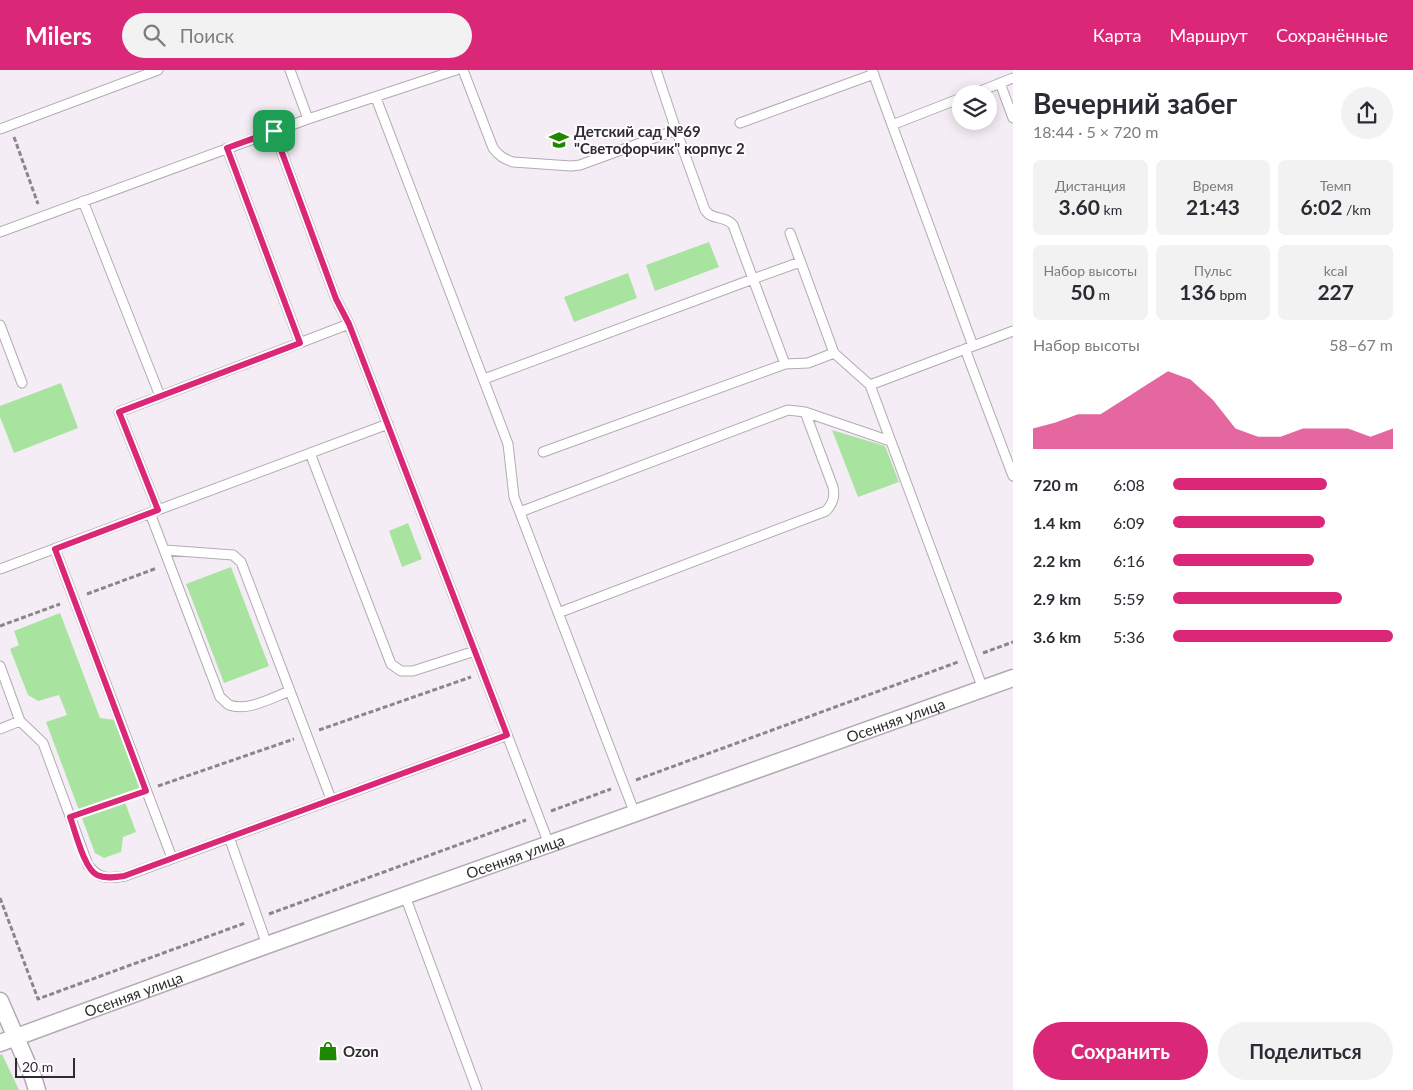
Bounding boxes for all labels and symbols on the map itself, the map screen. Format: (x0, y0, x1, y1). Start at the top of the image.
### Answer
pin (253, 110, 295, 152)
place label: Детский сад №69 "Светофорчик" корпус 2 (574, 122, 745, 157)
school or university icon: Детский сад №69 "Светофорчик" корпус 2 (548, 129, 570, 151)
street label: Осенняя улица (844, 694, 947, 746)
street label: Осенняя улица (463, 830, 567, 882)
street label: Осенняя улица (82, 968, 185, 1020)
shop icon: Ozon (317, 1040, 339, 1062)
place label: Ozon (343, 1042, 379, 1060)
scale bar (15, 1055, 75, 1078)

